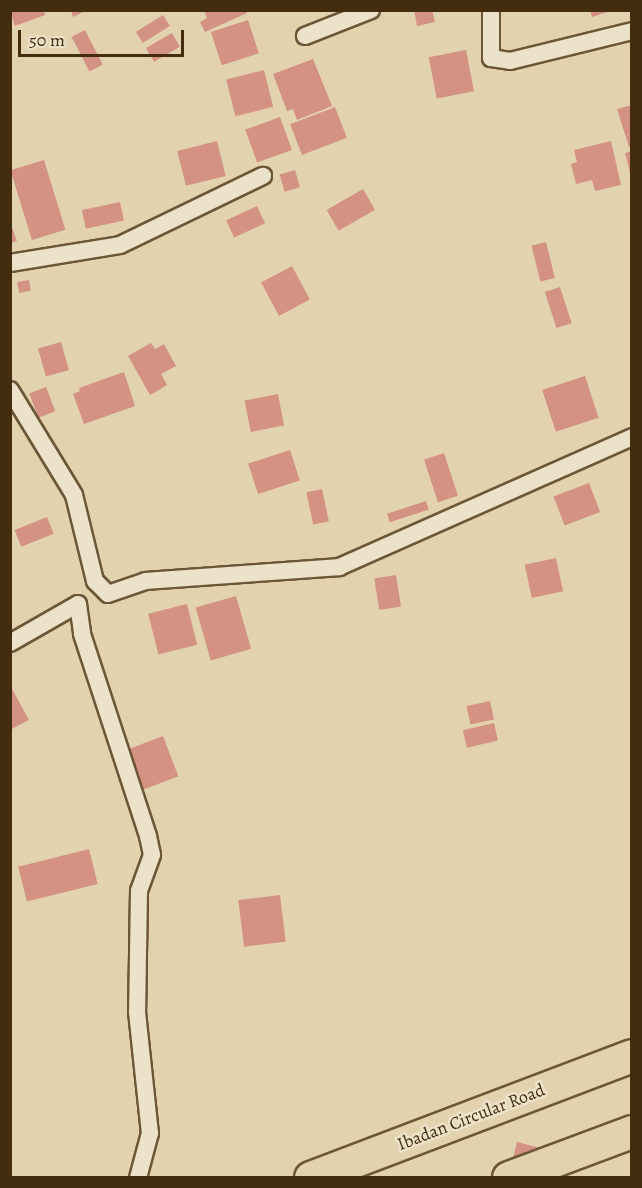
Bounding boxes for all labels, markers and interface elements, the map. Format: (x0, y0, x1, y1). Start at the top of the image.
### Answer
scale bar (21, 18, 188, 56)
text: 50 m (29, 28, 65, 52)
street label: Ibadan Circular Road (394, 1079, 548, 1155)

